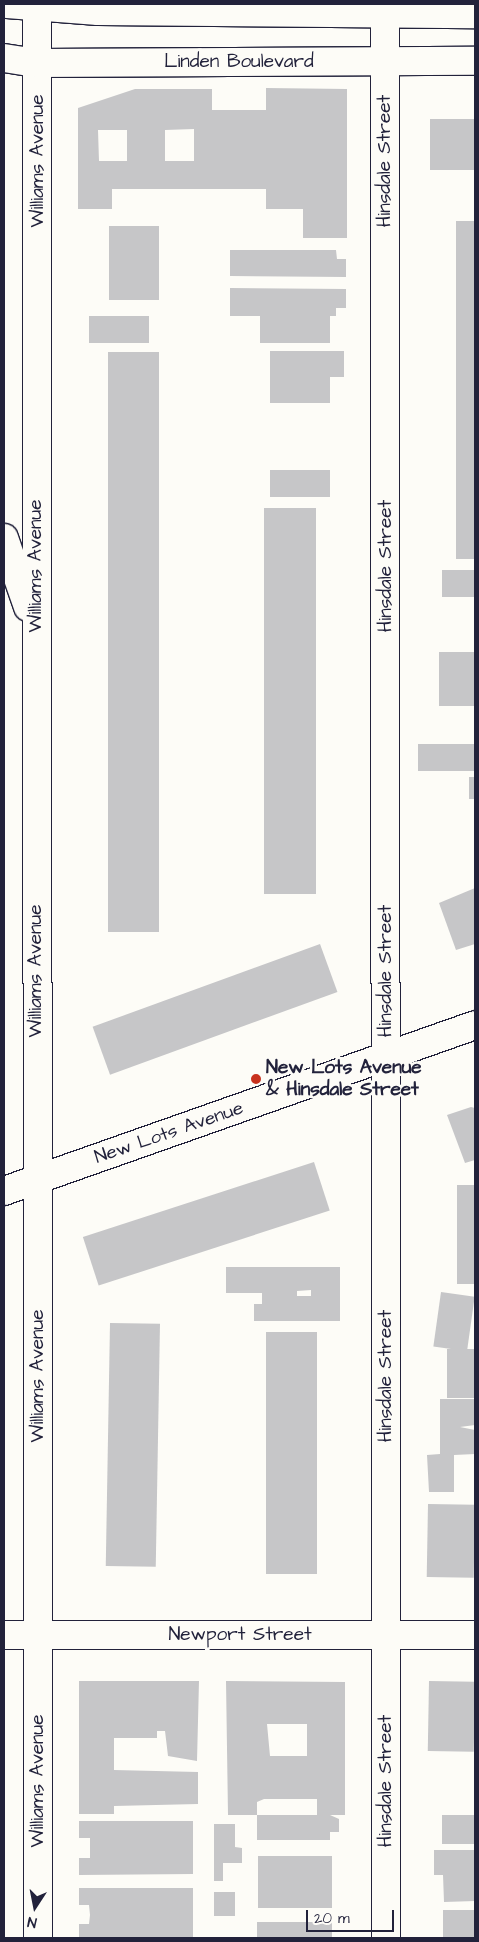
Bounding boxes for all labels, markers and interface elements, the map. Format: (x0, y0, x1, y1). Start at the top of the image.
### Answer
street label: Linden Boulevard (164, 51, 314, 73)
street label: Williams Avenue (27, 95, 49, 227)
street label: Hinsdale Street (374, 95, 396, 227)
street label: Williams Avenue (25, 500, 47, 632)
street label: Hinsdale Street (375, 500, 397, 632)
street label: Williams Avenue (25, 905, 47, 1037)
street label: Hinsdale Street (375, 905, 397, 1037)
place label: New Lots Avenue & Hinsdale Street (266, 1057, 422, 1101)
marker: New Lots Avenue & Hinsdale Street (250, 1073, 262, 1085)
street label: New Lots Avenue (92, 1097, 246, 1169)
street label: Williams Avenue (27, 1310, 49, 1442)
street label: Hinsdale Street (375, 1310, 397, 1442)
street label: Newport Street (168, 1624, 312, 1646)
street label: Williams Avenue (27, 1715, 49, 1847)
street label: Hinsdale Street (375, 1715, 397, 1847)
north arrow (10, 1882, 60, 1932)
scale bar (309, 1900, 396, 1932)
text: 20 m (314, 1908, 350, 1929)
text: N (26, 1911, 38, 1932)

